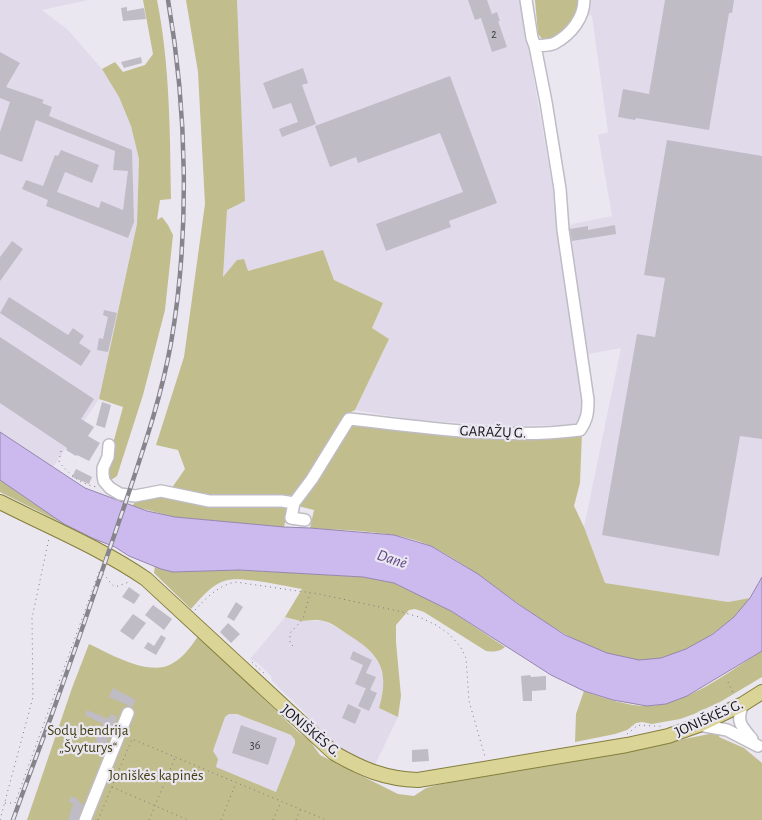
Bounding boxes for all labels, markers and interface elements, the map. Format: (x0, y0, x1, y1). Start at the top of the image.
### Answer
house number: 2 (491, 28, 497, 40)
street label: GARAŽŲ G. (459, 422, 527, 441)
water label: Danė (375, 547, 409, 571)
street label: JONIŠKĖS G. (672, 695, 745, 740)
street label: JONIŠKĖS G. (278, 700, 345, 760)
park label: Sodų bendrija „Švyturys“ (47, 723, 129, 755)
house number: 36 (250, 739, 261, 751)
park label: Joniškės kapinės (109, 768, 203, 783)

